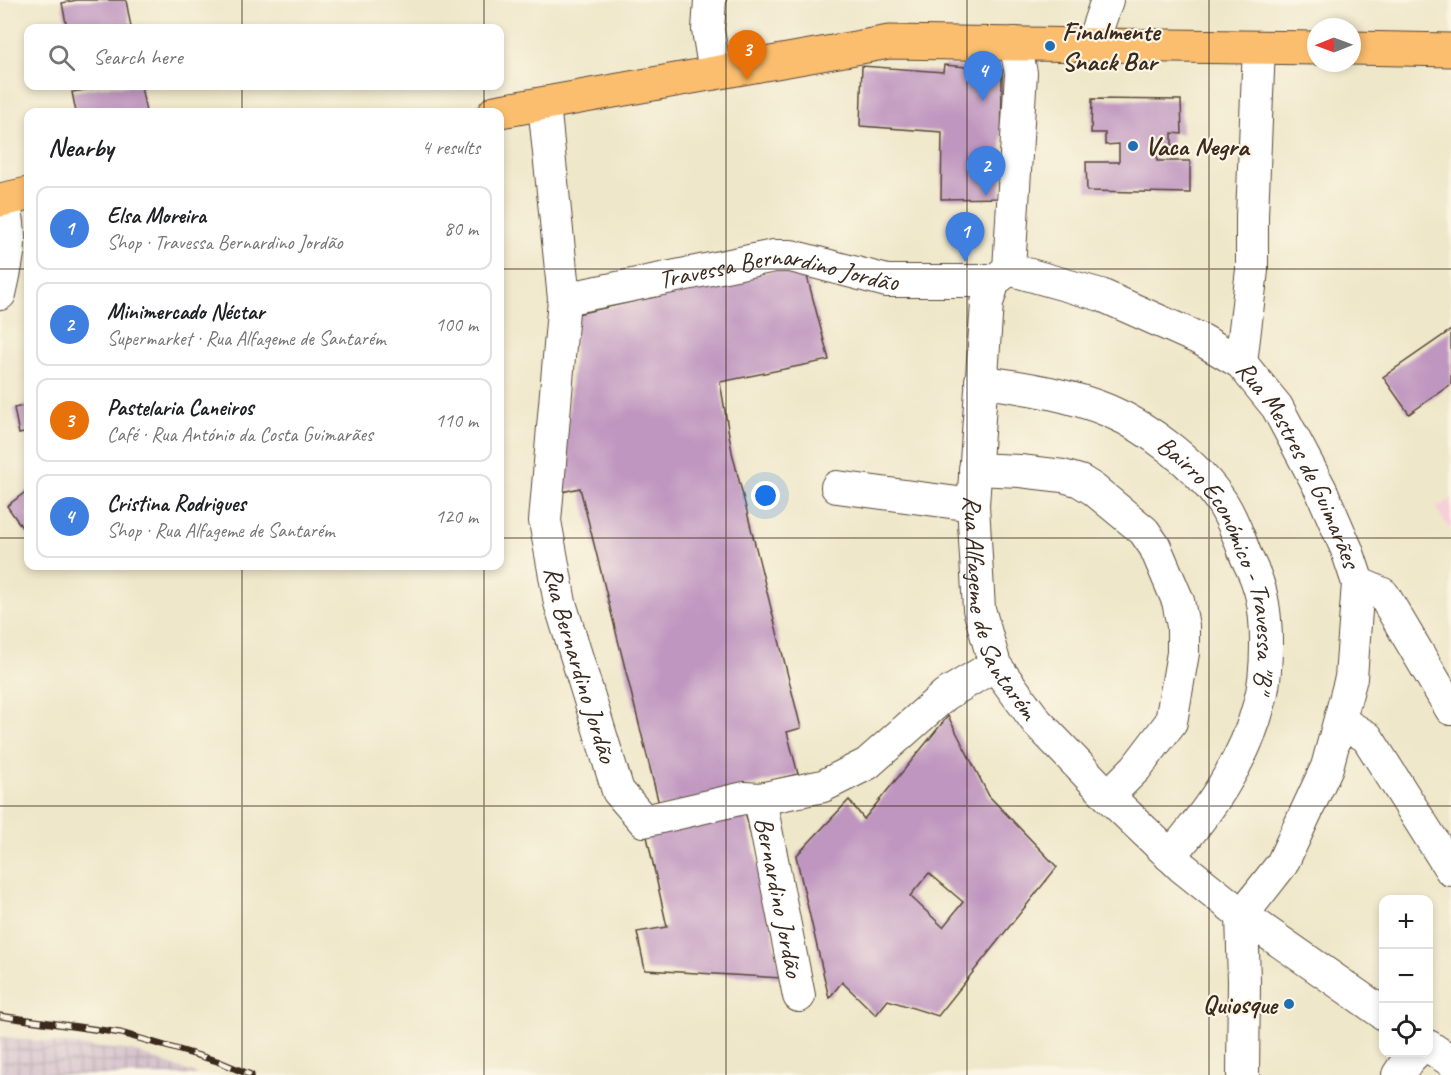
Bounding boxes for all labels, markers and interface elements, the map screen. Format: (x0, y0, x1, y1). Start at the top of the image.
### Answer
place label: Finalmente Snack Bar (1062, 15, 1162, 78)
north arrow (1307, 18, 1361, 72)
search box (24, 24, 504, 90)
pin: 3 (728, 31, 766, 80)
marker: Finalmente Snack Bar (1043, 39, 1057, 53)
icon: search (45, 41, 78, 74)
text: Search here (93, 43, 183, 71)
pin: 4 (964, 51, 1002, 101)
place label: Vaca Negra (1145, 130, 1251, 163)
text: Nearby (48, 131, 113, 164)
text: 4 results (421, 135, 480, 160)
marker: Vaca Negra (1126, 139, 1140, 153)
pin: 2 (966, 146, 1006, 196)
text: Elsa Moreira (107, 202, 206, 230)
pin: 1 (946, 212, 984, 262)
text: 1 (65, 216, 74, 241)
text: 80 m (444, 216, 478, 241)
text: Shop · Travessa Bernardino Jordão (107, 230, 343, 255)
street label: Travessa Bernardino Jordão (655, 240, 900, 299)
text: Minimercado Néctar (107, 298, 264, 326)
text: 2 (65, 312, 74, 337)
text: 100 m (435, 312, 478, 337)
text: Supermarket · Rua Alfageme de Santarém (107, 326, 385, 351)
street label: Rua Mestres de Guimarães (1229, 354, 1368, 574)
text: Pastelaria Caneiros (107, 394, 253, 422)
text: 3 (65, 408, 74, 433)
text: 110 m (435, 408, 478, 433)
text: Café · Rua António da Costa Guimarães (107, 422, 373, 447)
street label: Bairro Económico - Travessa "B" (1150, 428, 1282, 699)
your location (751, 481, 780, 510)
text: Cristina Rodrigues (107, 490, 246, 518)
street label: Rua Alfageme de Santarém (955, 495, 1047, 728)
text: 4 (65, 504, 74, 529)
text: 120 m (435, 504, 478, 529)
text: Shop · Rua Alfageme de Santarém (107, 518, 334, 543)
street label: Rua Bernardino Jordão (537, 564, 625, 768)
street label: Bernardino Jordão (747, 814, 811, 982)
map controls (1379, 895, 1433, 1057)
button: + (1379, 895, 1433, 949)
button: − (1379, 949, 1433, 1003)
place label: Quiosque (1203, 988, 1279, 1021)
marker: Quiosque (1282, 997, 1296, 1011)
button: locate (1379, 1003, 1433, 1057)

